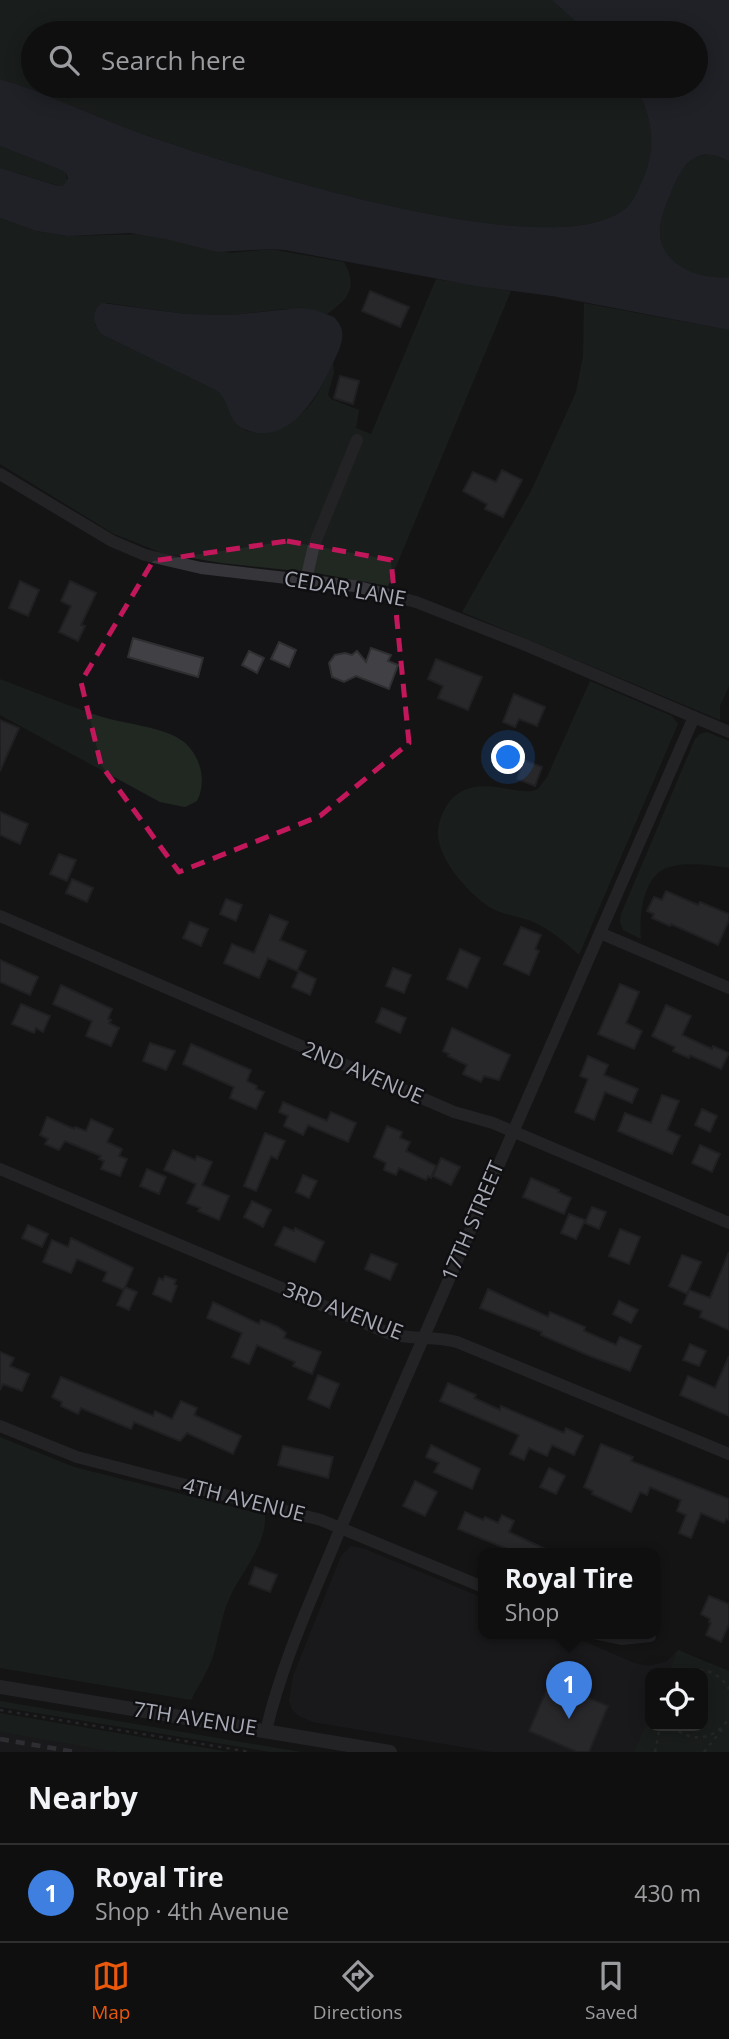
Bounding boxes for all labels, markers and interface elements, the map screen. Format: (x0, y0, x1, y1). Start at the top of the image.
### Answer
search box (21, 21, 708, 98)
icon: search (45, 41, 83, 79)
text: Search here (101, 42, 246, 78)
street label: CEDAR LANE (282, 563, 408, 613)
your location (491, 740, 525, 774)
street label: 2ND AVENUE (299, 1034, 428, 1110)
street label: 17TH STREET (434, 1156, 510, 1285)
street label: 3RD AVENUE (280, 1274, 407, 1346)
street label: 4TH AVENUE (180, 1470, 308, 1528)
popup (478, 1548, 660, 1639)
text: Royal Tire (505, 1560, 633, 1596)
text: Shop (505, 1596, 559, 1628)
pin: 1 (546, 1661, 592, 1719)
map controls (645, 1668, 708, 1731)
button: locate (645, 1668, 708, 1731)
street label: 7TH AVENUE (131, 1694, 259, 1742)
text: Nearby (28, 1777, 138, 1818)
text: Royal Tire (95, 1859, 224, 1895)
text: 1 (44, 1877, 58, 1909)
text: 430 m (634, 1877, 701, 1909)
text: Shop · 4th Avenue (95, 1895, 289, 1927)
tab: Map (91, 1957, 130, 2025)
tab: Directions (313, 1957, 403, 2025)
tab: Saved (585, 1957, 638, 2025)

